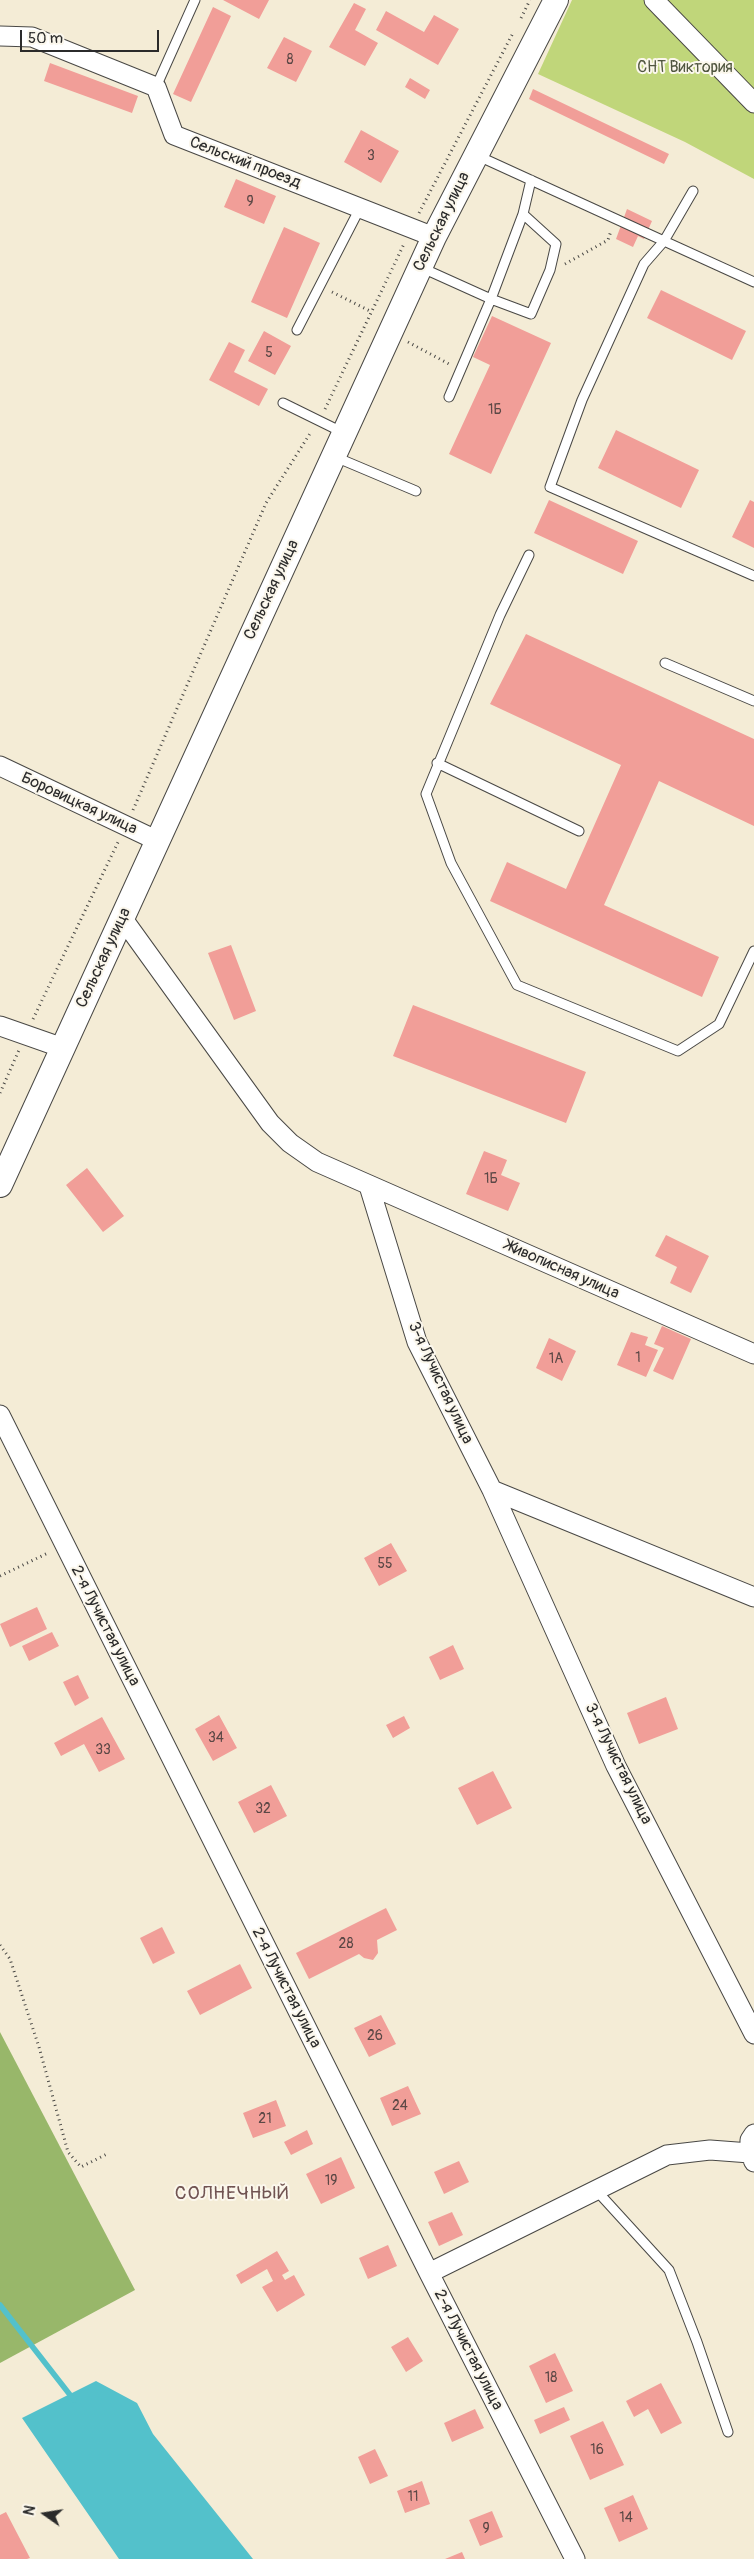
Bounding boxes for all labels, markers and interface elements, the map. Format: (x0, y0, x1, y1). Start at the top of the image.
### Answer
scale bar (22, 20, 161, 52)
text: 50 m (28, 29, 63, 48)
house number: 8 (286, 52, 294, 68)
park label: СНТ Виктория (637, 58, 733, 78)
street label: Сельский проезд (187, 133, 303, 193)
house number: 3 (367, 148, 375, 164)
street label: Сельская улица (410, 169, 474, 275)
house number: 9 (246, 194, 254, 210)
house number: 5 (265, 345, 273, 361)
house number: 1Б (488, 402, 502, 418)
street label: Сельская улица (240, 537, 304, 643)
street label: Боровицкая улица (18, 769, 140, 839)
street label: Сельская улица (72, 905, 136, 1011)
house number: 1Б (484, 1171, 498, 1187)
street label: Живописная улица (502, 1236, 622, 1304)
street label: 3-я Лучистая улица (403, 1319, 477, 1447)
house number: 1 (635, 1350, 641, 1366)
house number: 1А (549, 1351, 563, 1367)
house number: 55 (377, 1556, 393, 1572)
street label: 2-я Лучистая улица (66, 1563, 144, 1689)
street label: 3-я Лучистая улица (580, 1700, 656, 1828)
house number: 34 (208, 1730, 224, 1746)
house number: 33 (95, 1742, 111, 1758)
house number: 32 (255, 1801, 271, 1817)
street label: 2-я Лучистая улица (247, 1925, 325, 2051)
house number: 28 (339, 1936, 353, 1952)
house number: 26 (367, 2028, 383, 2044)
house number: 24 (392, 2098, 408, 2114)
house number: 21 (258, 2111, 272, 2127)
house number: 19 (325, 2173, 337, 2189)
district label: СОЛНЕЧНЫЙ (174, 2183, 290, 2205)
street label: 2-я Лучистая улица (429, 2287, 507, 2413)
house number: 18 (545, 2370, 557, 2386)
house number: 16 (590, 2442, 604, 2458)
north arrow (20, 2489, 70, 2539)
house number: 11 (408, 2489, 418, 2505)
text: N (21, 2504, 39, 2517)
house number: 14 (619, 2510, 633, 2526)
house number: 9 (482, 2521, 490, 2537)

